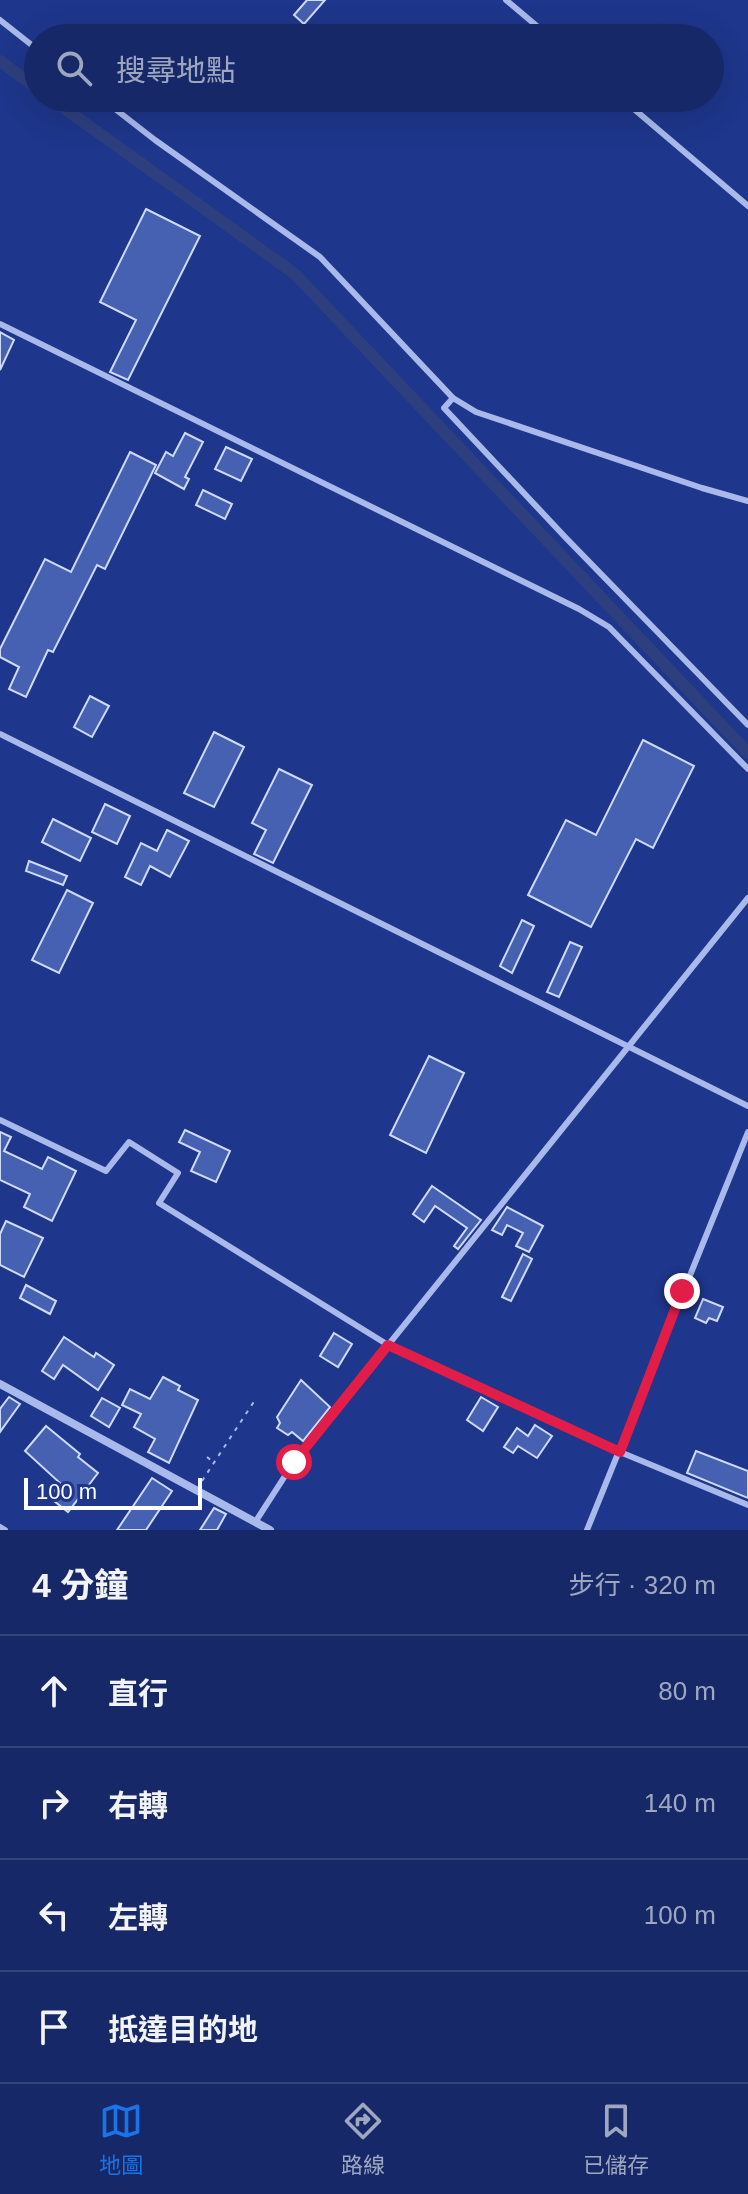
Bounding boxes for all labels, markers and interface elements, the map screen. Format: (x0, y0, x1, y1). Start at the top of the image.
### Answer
search box (24, 24, 724, 112)
icon: search (52, 46, 96, 90)
text: 搜尋地點 (116, 54, 236, 87)
route end (664, 1273, 700, 1309)
route start (276, 1444, 312, 1480)
scale bar (24, 1474, 202, 1510)
text: 100 m (36, 1479, 97, 1504)
text: 4 分鐘 (32, 1566, 128, 1604)
text: 步行 · 320 m (569, 1570, 716, 1600)
icon: ahead (32, 1669, 76, 1713)
text: 80 m (658, 1676, 716, 1706)
text: 直行 (108, 1677, 168, 1710)
icon: right (32, 1781, 76, 1825)
text: 140 m (644, 1788, 716, 1818)
text: 右轉 (108, 1789, 168, 1822)
icon: left (32, 1893, 76, 1937)
text: 100 m (644, 1900, 716, 1930)
text: 左轉 (108, 1901, 168, 1934)
icon: arrive (32, 2005, 76, 2049)
text: 抵達目的地 (108, 2013, 258, 2046)
tab: 地圖 (99, 2099, 143, 2179)
tab: 路線 (341, 2099, 385, 2179)
tab: 已儲存 (583, 2099, 649, 2179)

